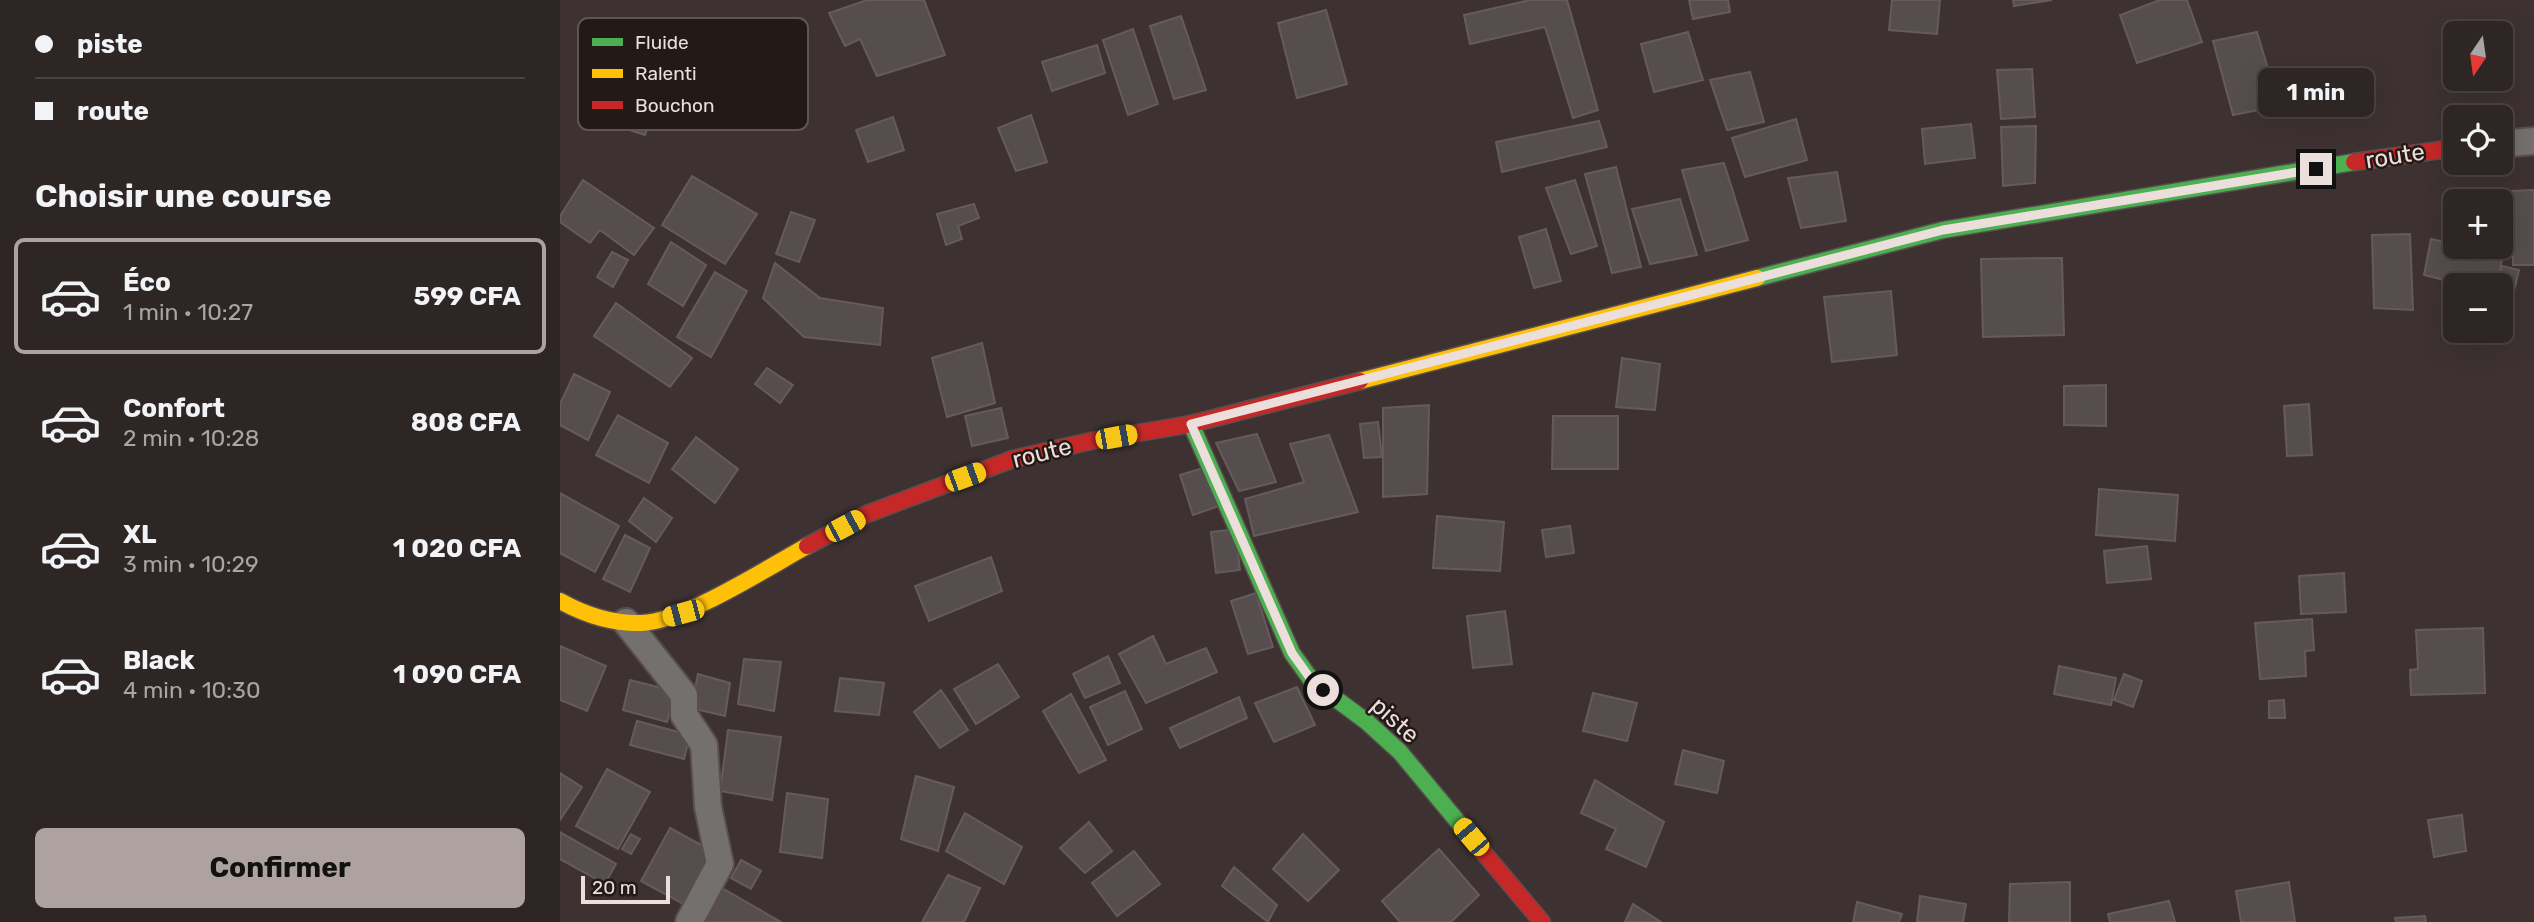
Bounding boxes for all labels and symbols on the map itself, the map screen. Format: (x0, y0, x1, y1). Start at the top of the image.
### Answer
legend (578, 18, 808, 130)
north arrow (2443, 21, 2513, 91)
text: Fluide (635, 31, 689, 54)
text: Ralenti (635, 62, 697, 85)
callout: 1 min (2258, 68, 2374, 116)
text: Bouchon (635, 94, 715, 117)
street label: route (2363, 137, 2427, 175)
route end (2300, 153, 2332, 185)
car (1094, 423, 1139, 451)
street label: route (1010, 432, 1074, 474)
car (942, 460, 989, 494)
car (822, 507, 869, 545)
car (660, 597, 707, 629)
route start (1307, 674, 1339, 706)
street label: piste (1365, 691, 1425, 749)
car (1450, 814, 1493, 860)
scale bar (581, 873, 670, 905)

